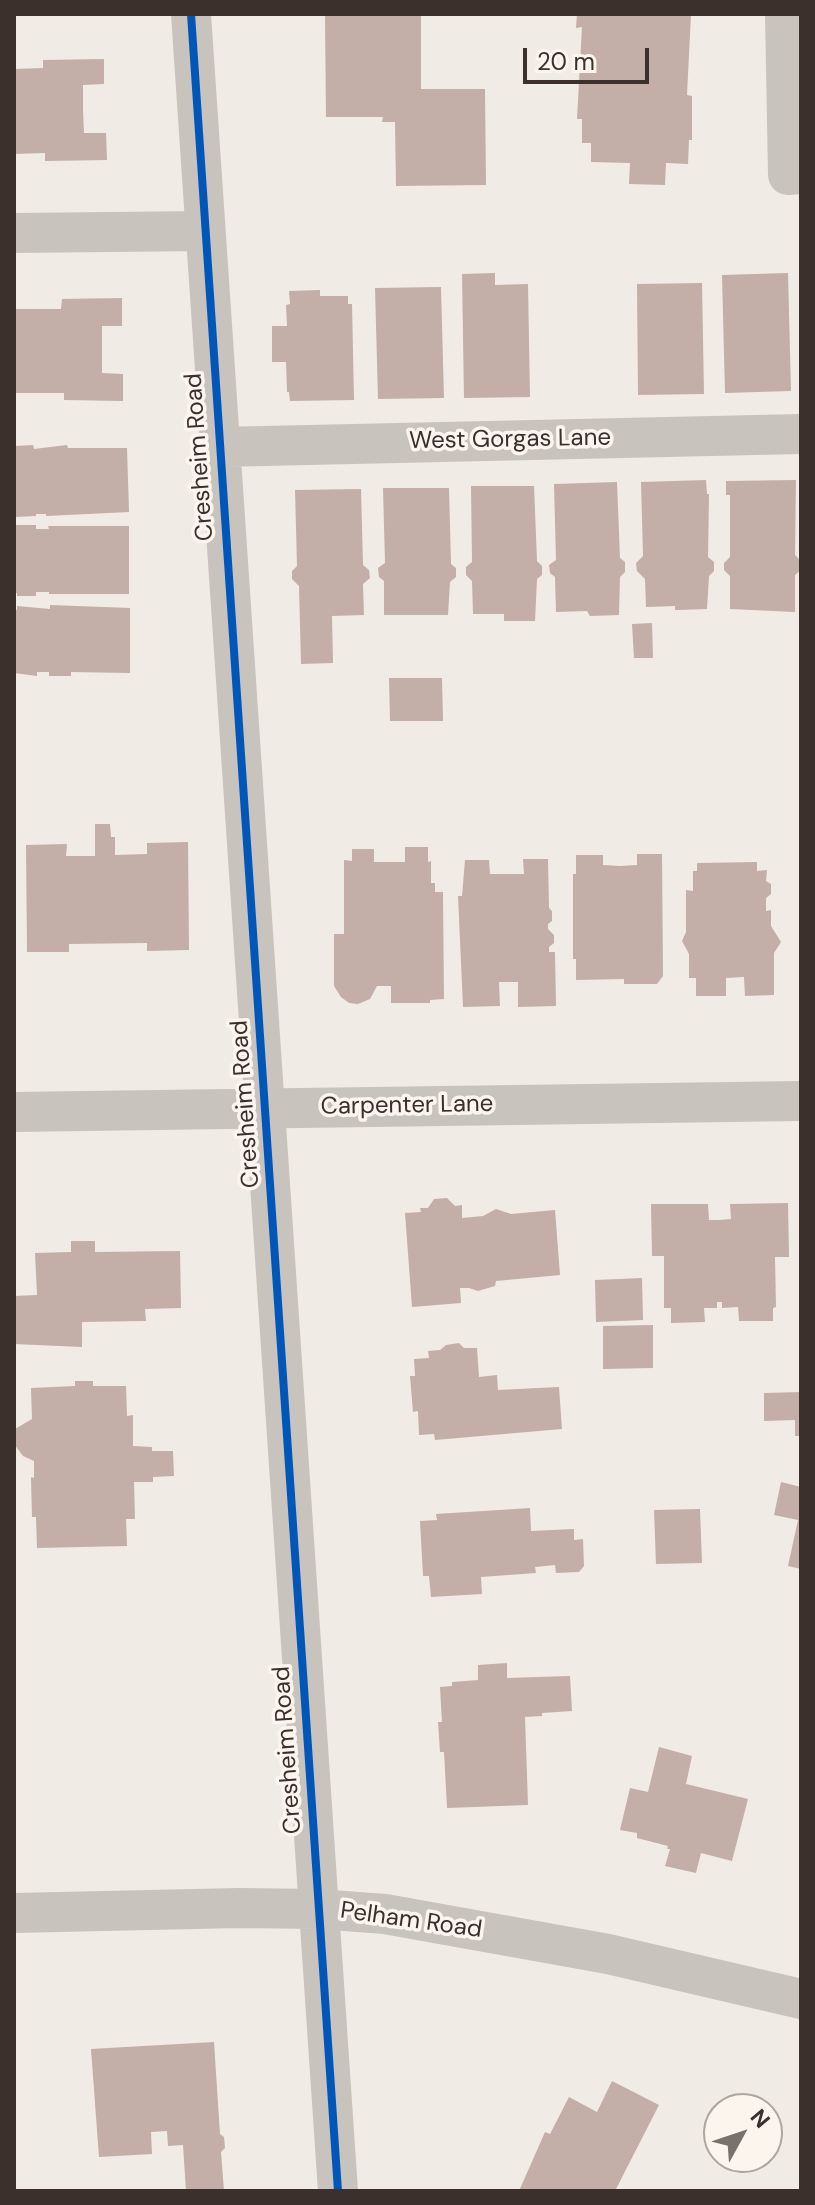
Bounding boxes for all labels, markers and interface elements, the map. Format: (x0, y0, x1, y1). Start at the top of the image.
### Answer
scale bar (527, 32, 653, 82)
text: 20 m (537, 46, 595, 77)
street label: Cresheim Road (180, 372, 220, 542)
street label: West Gorgas Lane (409, 424, 611, 456)
street label: Cresheim Road (226, 1019, 266, 1189)
street label: Carpenter Lane (320, 1090, 494, 1122)
street label: Cresheim Road (268, 1665, 308, 1835)
street label: Pelham Road (338, 1897, 484, 1945)
north arrow (703, 2093, 783, 2173)
text: N (744, 2103, 776, 2134)

